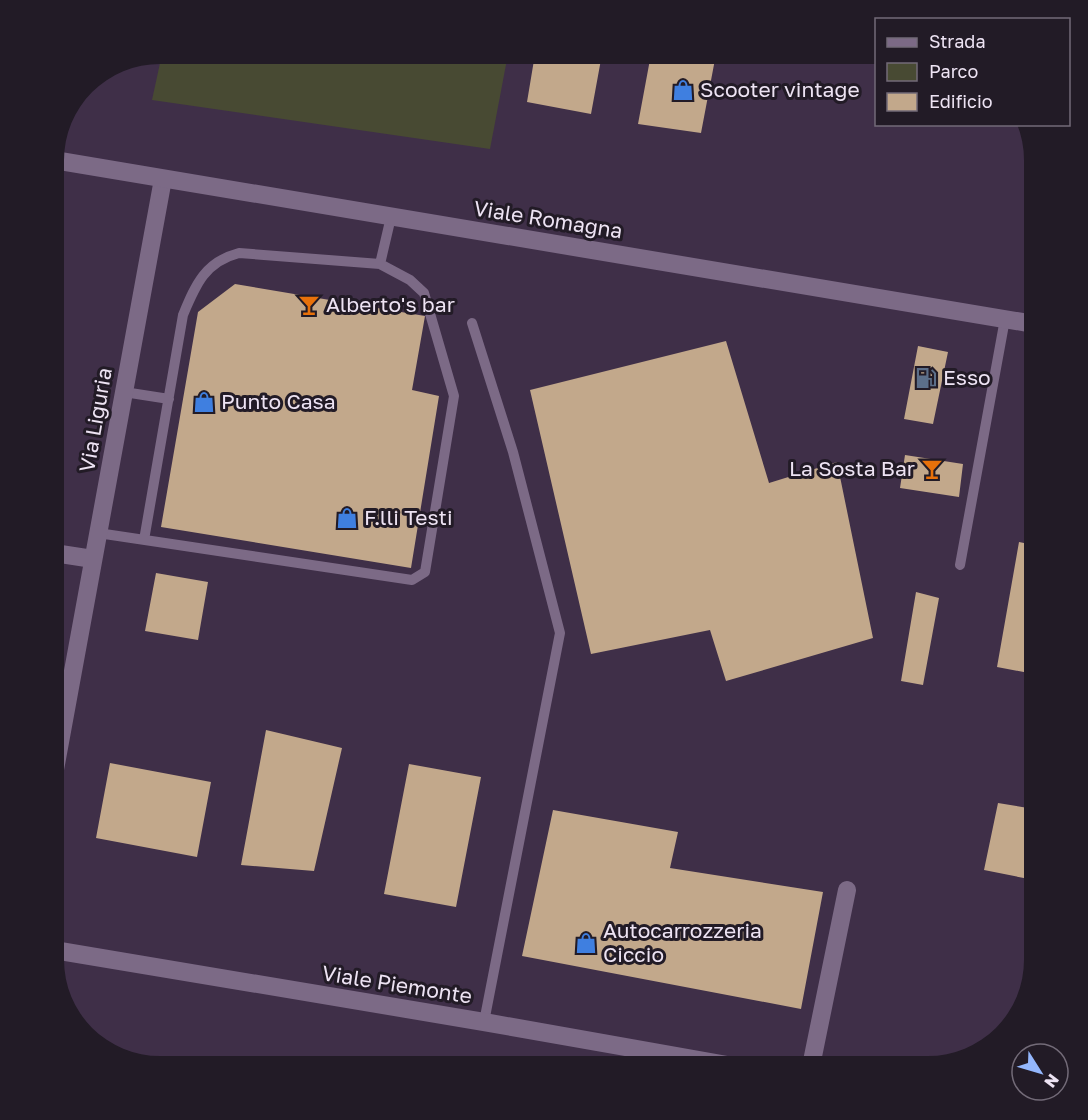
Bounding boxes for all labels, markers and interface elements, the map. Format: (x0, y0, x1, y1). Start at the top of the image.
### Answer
legend (875, 18, 1070, 126)
text: Strada (929, 30, 986, 52)
text: Parco (929, 60, 978, 82)
place label: Scooter vintage (700, 76, 860, 102)
shop icon: Scooter vintage (671, 78, 695, 102)
text: Edificio (929, 90, 993, 112)
street label: Viale Romagna (472, 194, 624, 244)
place label: Alberto's bar (326, 291, 455, 317)
bar icon: Alberto's bar (297, 293, 321, 317)
place label: Esso (943, 364, 991, 390)
street label: Via Liguria (73, 366, 117, 474)
fuel station icon: Esso (914, 366, 938, 390)
place label: Punto Casa (221, 388, 336, 414)
shop icon: Punto Casa (192, 390, 216, 414)
place label: La Sosta Bar (789, 455, 915, 481)
bar icon: La Sosta Bar (920, 457, 944, 481)
place label: F.lli Testi (364, 504, 453, 530)
shop icon: F.lli Testi (335, 506, 359, 530)
place label: Autocarrozzeria Ciccio (603, 917, 762, 967)
shop icon: Autocarrozzeria Ciccio (574, 931, 598, 955)
street label: Viale Piemonte (320, 959, 474, 1009)
north arrow (1010, 1042, 1070, 1102)
text: N (1040, 1070, 1064, 1092)

